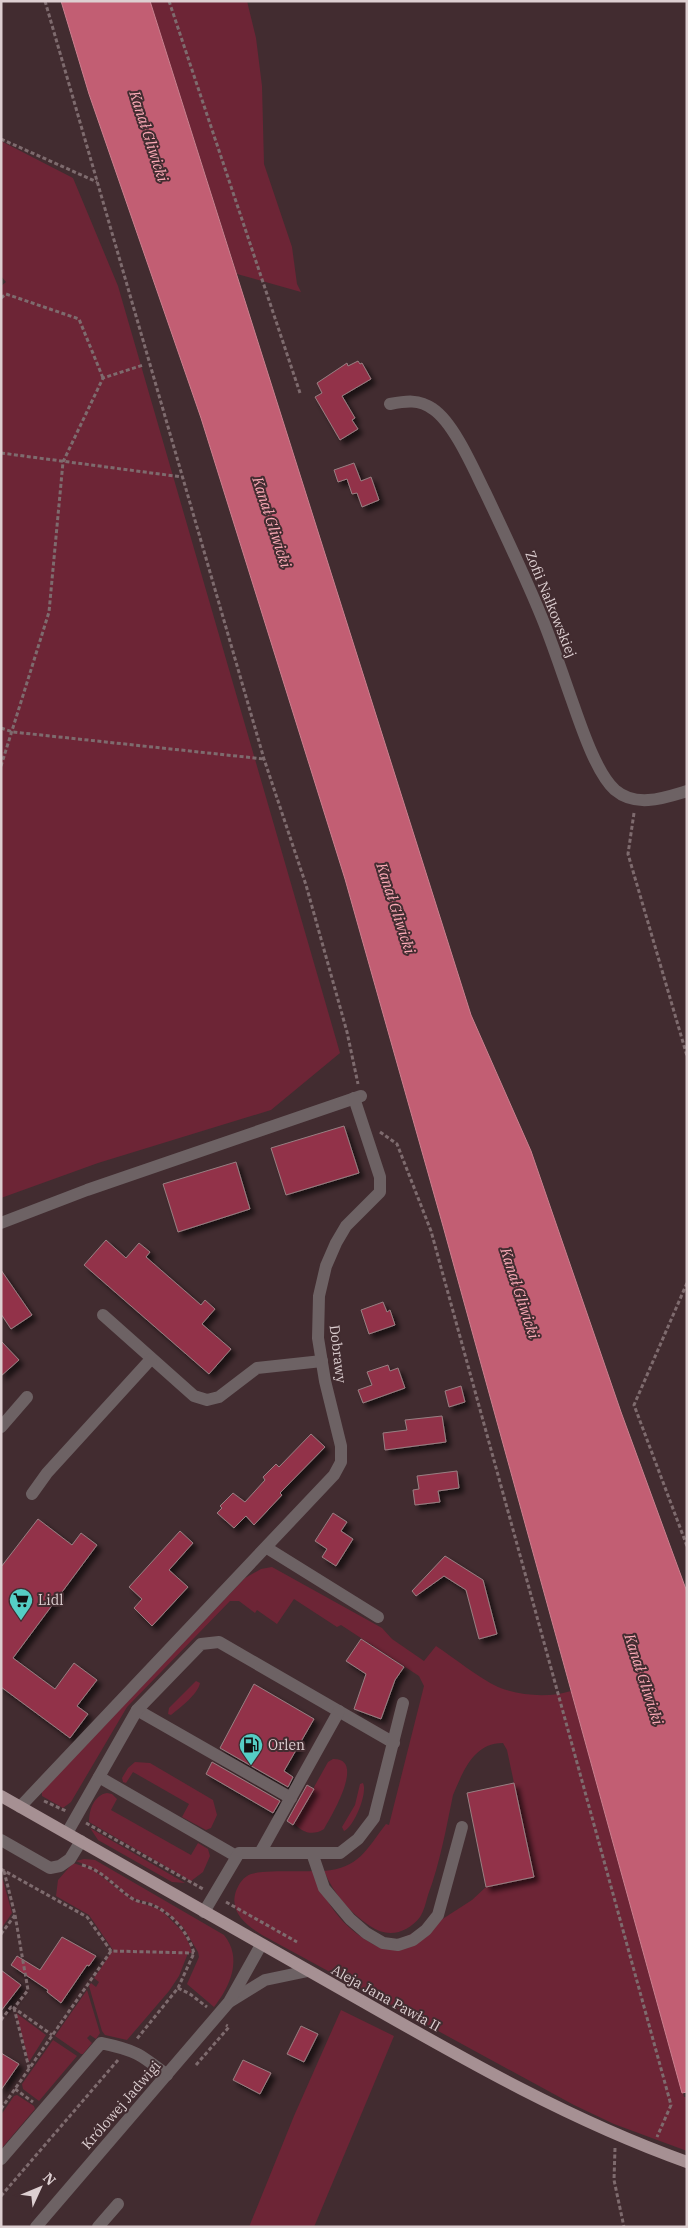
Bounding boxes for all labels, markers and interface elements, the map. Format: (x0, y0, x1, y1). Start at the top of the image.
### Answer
water label: Kanał Gliwicki (125, 87, 173, 184)
water label: Kanał Gliwicki (248, 473, 296, 570)
street label: Zofii Nałkowskiej (521, 548, 581, 660)
water label: Kanał Gliwicki (372, 859, 420, 956)
water label: Kanał Gliwicki (496, 1244, 544, 1341)
street label: Dobrawy (326, 1324, 351, 1385)
supermarket icon: Lidl (8, 1587, 34, 1621)
place label: Lidl (38, 1591, 63, 1609)
water label: Kanał Gliwicki (620, 1630, 668, 1727)
fuel station icon: Orlen (238, 1732, 264, 1766)
place label: Orlen (268, 1736, 305, 1754)
street label: Aleja Jana Pawła II (328, 1961, 444, 2036)
street label: Królowej Jadwigi (78, 2057, 164, 2153)
north arrow (15, 2163, 65, 2213)
text: N (39, 2169, 60, 2189)

